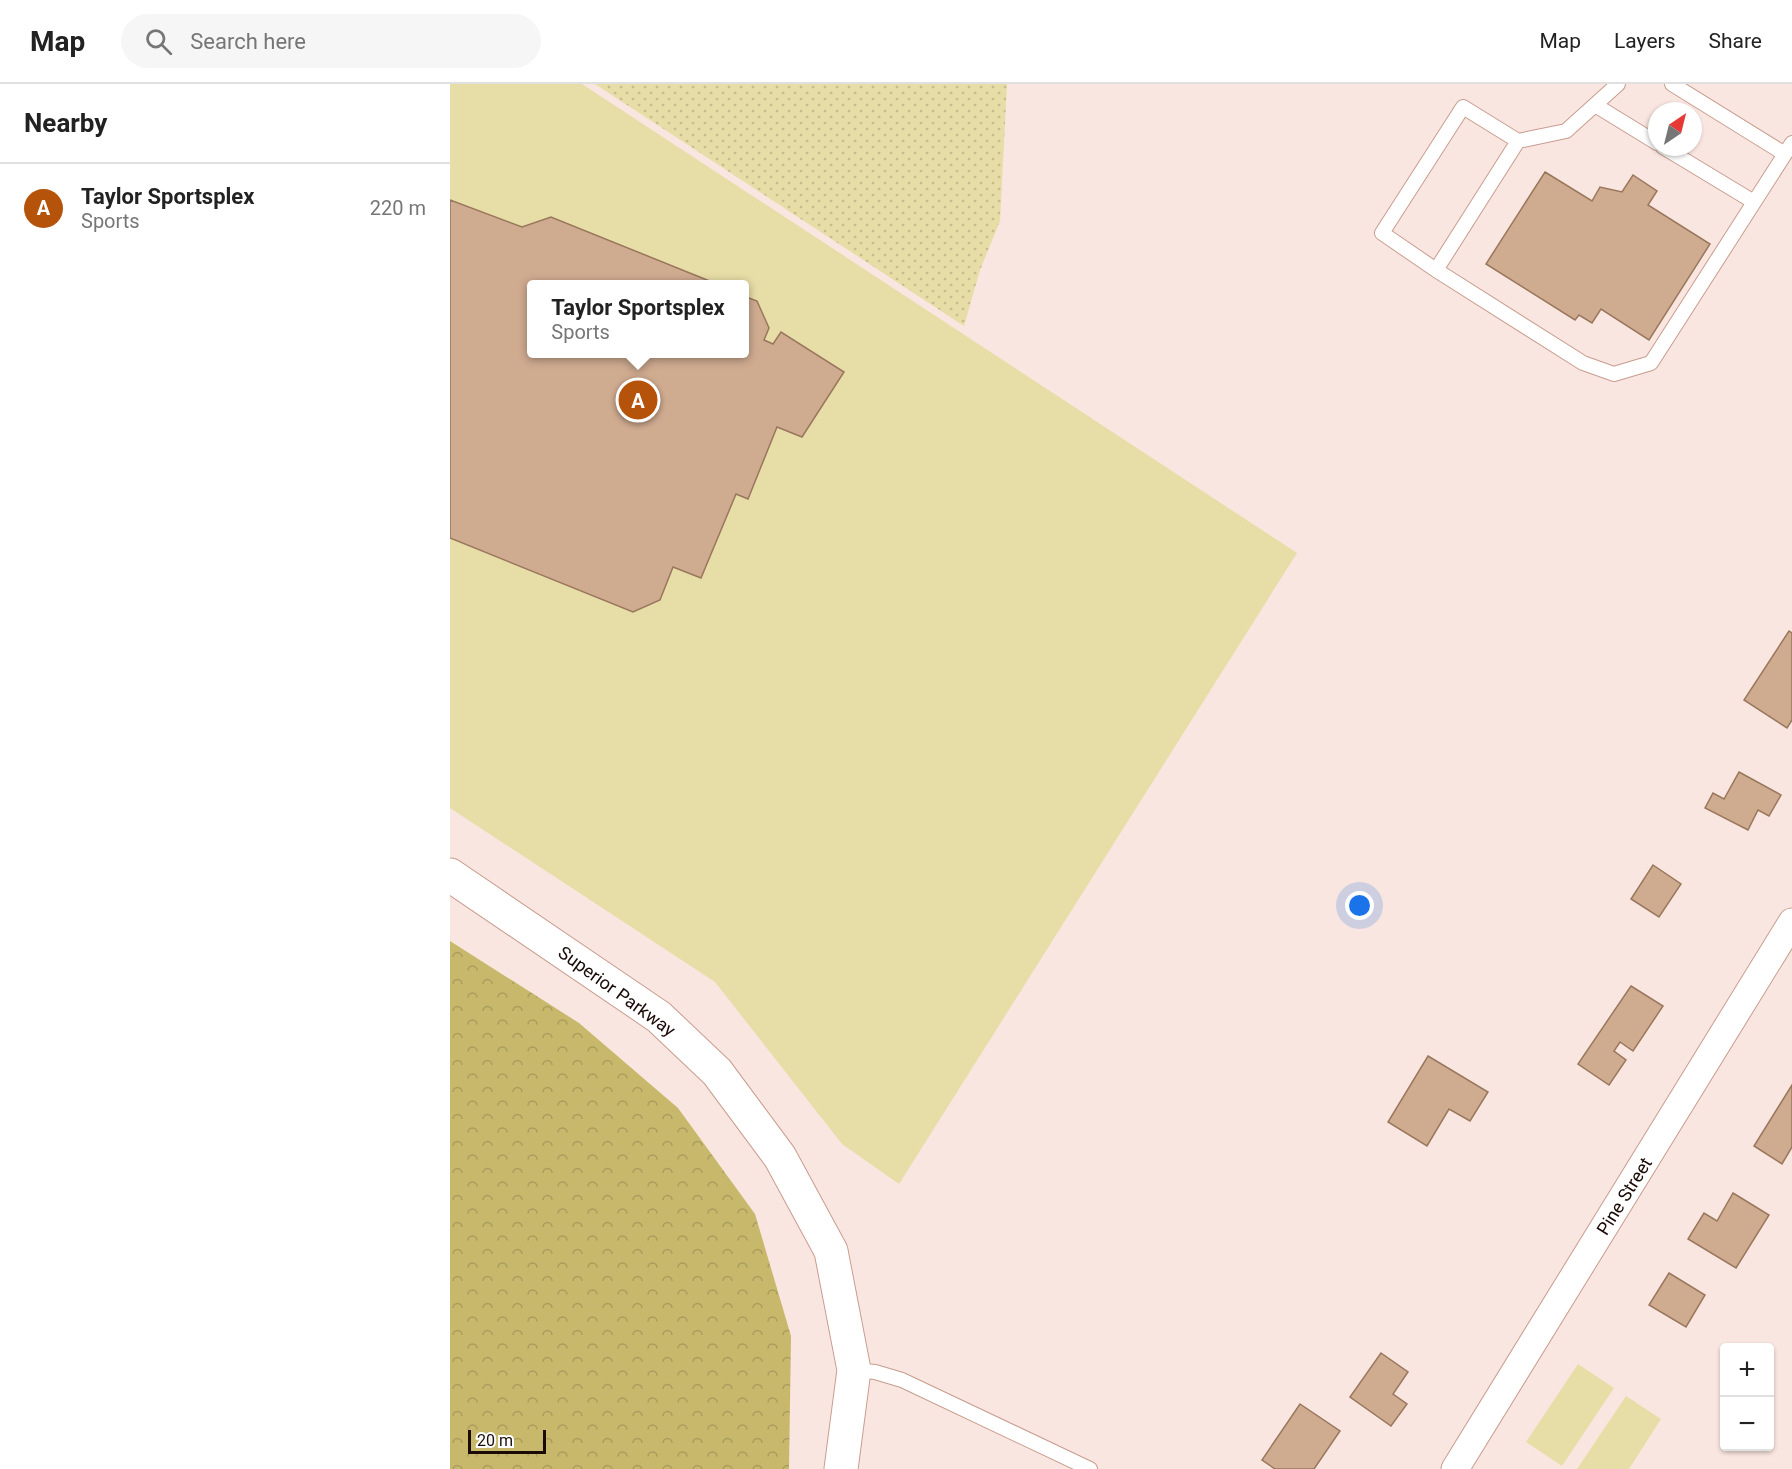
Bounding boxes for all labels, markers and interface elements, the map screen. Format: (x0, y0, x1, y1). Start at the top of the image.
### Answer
search box (121, 14, 541, 68)
text: Map (30, 25, 85, 58)
icon: search (142, 25, 175, 58)
text: Search here (190, 29, 306, 54)
text: Map (1539, 29, 1581, 53)
text: Layers (1614, 29, 1675, 53)
text: Share (1708, 29, 1762, 53)
north arrow (1648, 102, 1702, 156)
text: Nearby (24, 108, 107, 138)
text: Taylor Sportsplex (81, 184, 254, 209)
text: A (37, 196, 50, 220)
text: 220 m (370, 196, 426, 220)
text: Sports (81, 209, 140, 233)
popup (527, 280, 749, 358)
text: Taylor Sportsplex (551, 295, 725, 320)
text: Sports (551, 320, 610, 344)
pin: A (618, 378, 657, 422)
your location (1345, 891, 1374, 920)
street label: Superior Parkway (554, 941, 680, 1041)
street label: Pine Street (1592, 1153, 1656, 1239)
map controls (1720, 1343, 1774, 1451)
button: + (1720, 1343, 1774, 1397)
button: − (1720, 1397, 1774, 1451)
scale bar (468, 1427, 546, 1454)
text: 20 m (477, 1431, 513, 1450)

